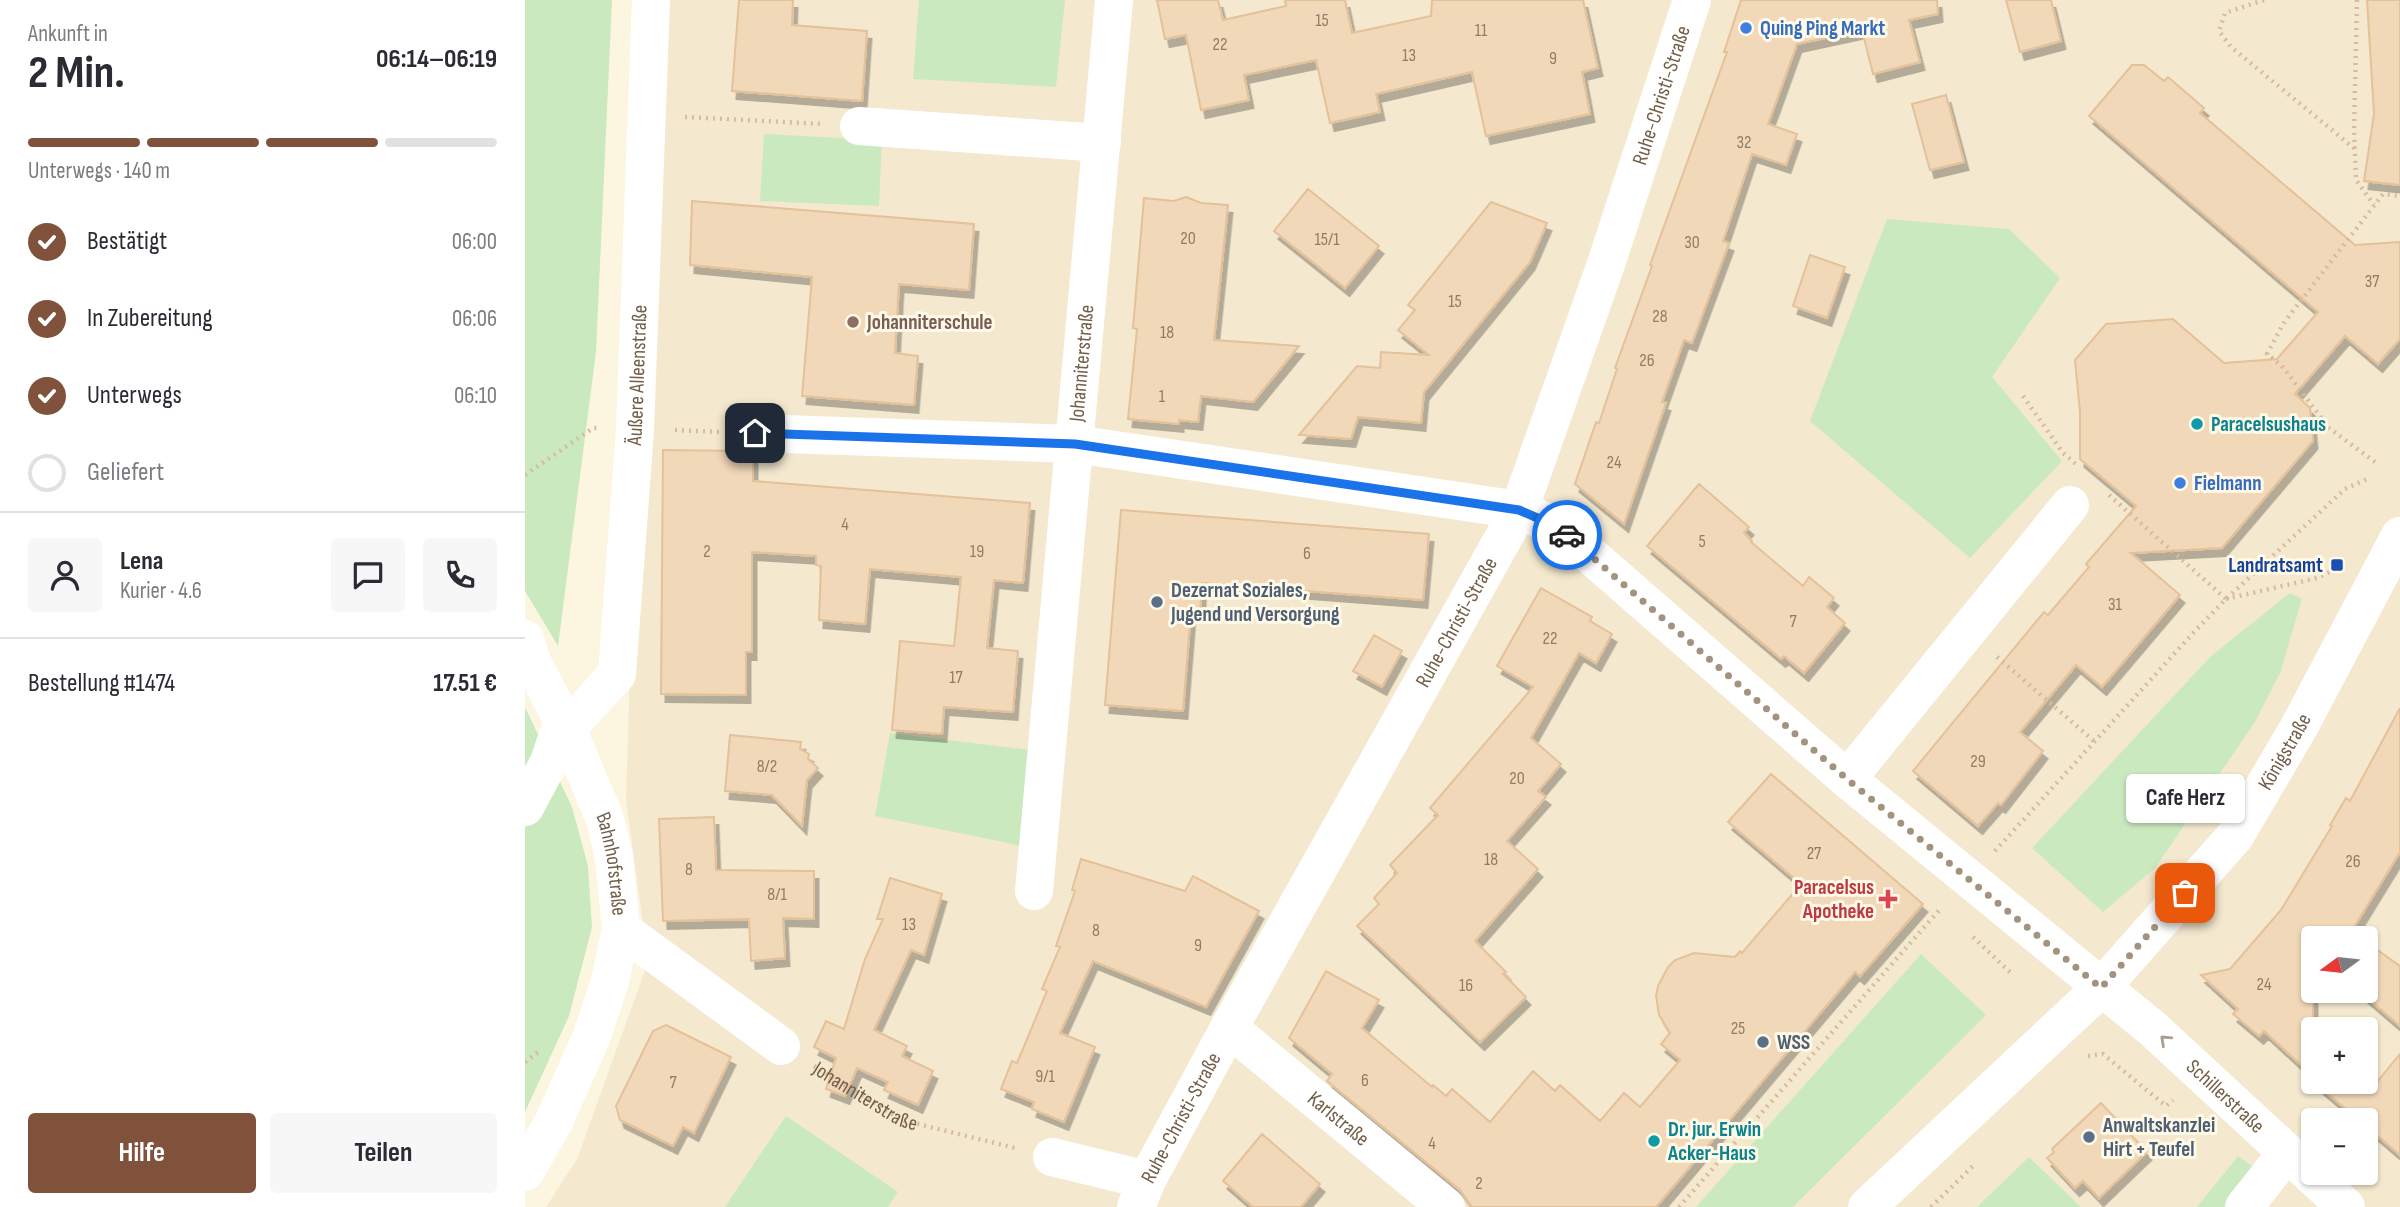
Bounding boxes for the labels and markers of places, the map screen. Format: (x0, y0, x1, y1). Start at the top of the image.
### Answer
place label: Quing Ping Markt (1760, 16, 1885, 41)
marker: Quing Ping Markt (1738, 20, 1754, 36)
place label: Johanniterschule (866, 310, 993, 335)
marker: Johanniterschule (845, 314, 861, 330)
pin (725, 403, 785, 463)
place label: Paracelsushaus (2211, 412, 2326, 437)
marker: Paracelsushaus (2189, 416, 2205, 432)
place label: Fielmann (2194, 471, 2262, 496)
marker: Fielmann (2172, 475, 2188, 491)
place label: Landratsamt (2228, 553, 2323, 578)
marker: Landratsamt (2329, 557, 2345, 573)
place label: Dezernat Soziales, Jugend und Versorgung (1170, 578, 1340, 627)
marker: Dezernat Soziales, Jugend und Versorgung (1149, 594, 1165, 610)
callout: Cafe Herz (2125, 774, 2245, 823)
pin (2155, 863, 2215, 923)
place label: Paracelsus Apotheke (1794, 875, 1874, 924)
marker: Paracelsus Apotheke (1880, 891, 1896, 907)
place label: WSS (1777, 1030, 1810, 1055)
marker: WSS (1755, 1034, 1771, 1050)
place label: Anwaltskanzlei Hirt + Teufel (2102, 1113, 2215, 1162)
place label: Dr. jur. Erwin Acker-Haus (1667, 1117, 1761, 1166)
marker: Anwaltskanzlei Hirt + Teufel (2081, 1129, 2097, 1145)
marker: Dr. jur. Erwin Acker-Haus (1646, 1133, 1662, 1149)

